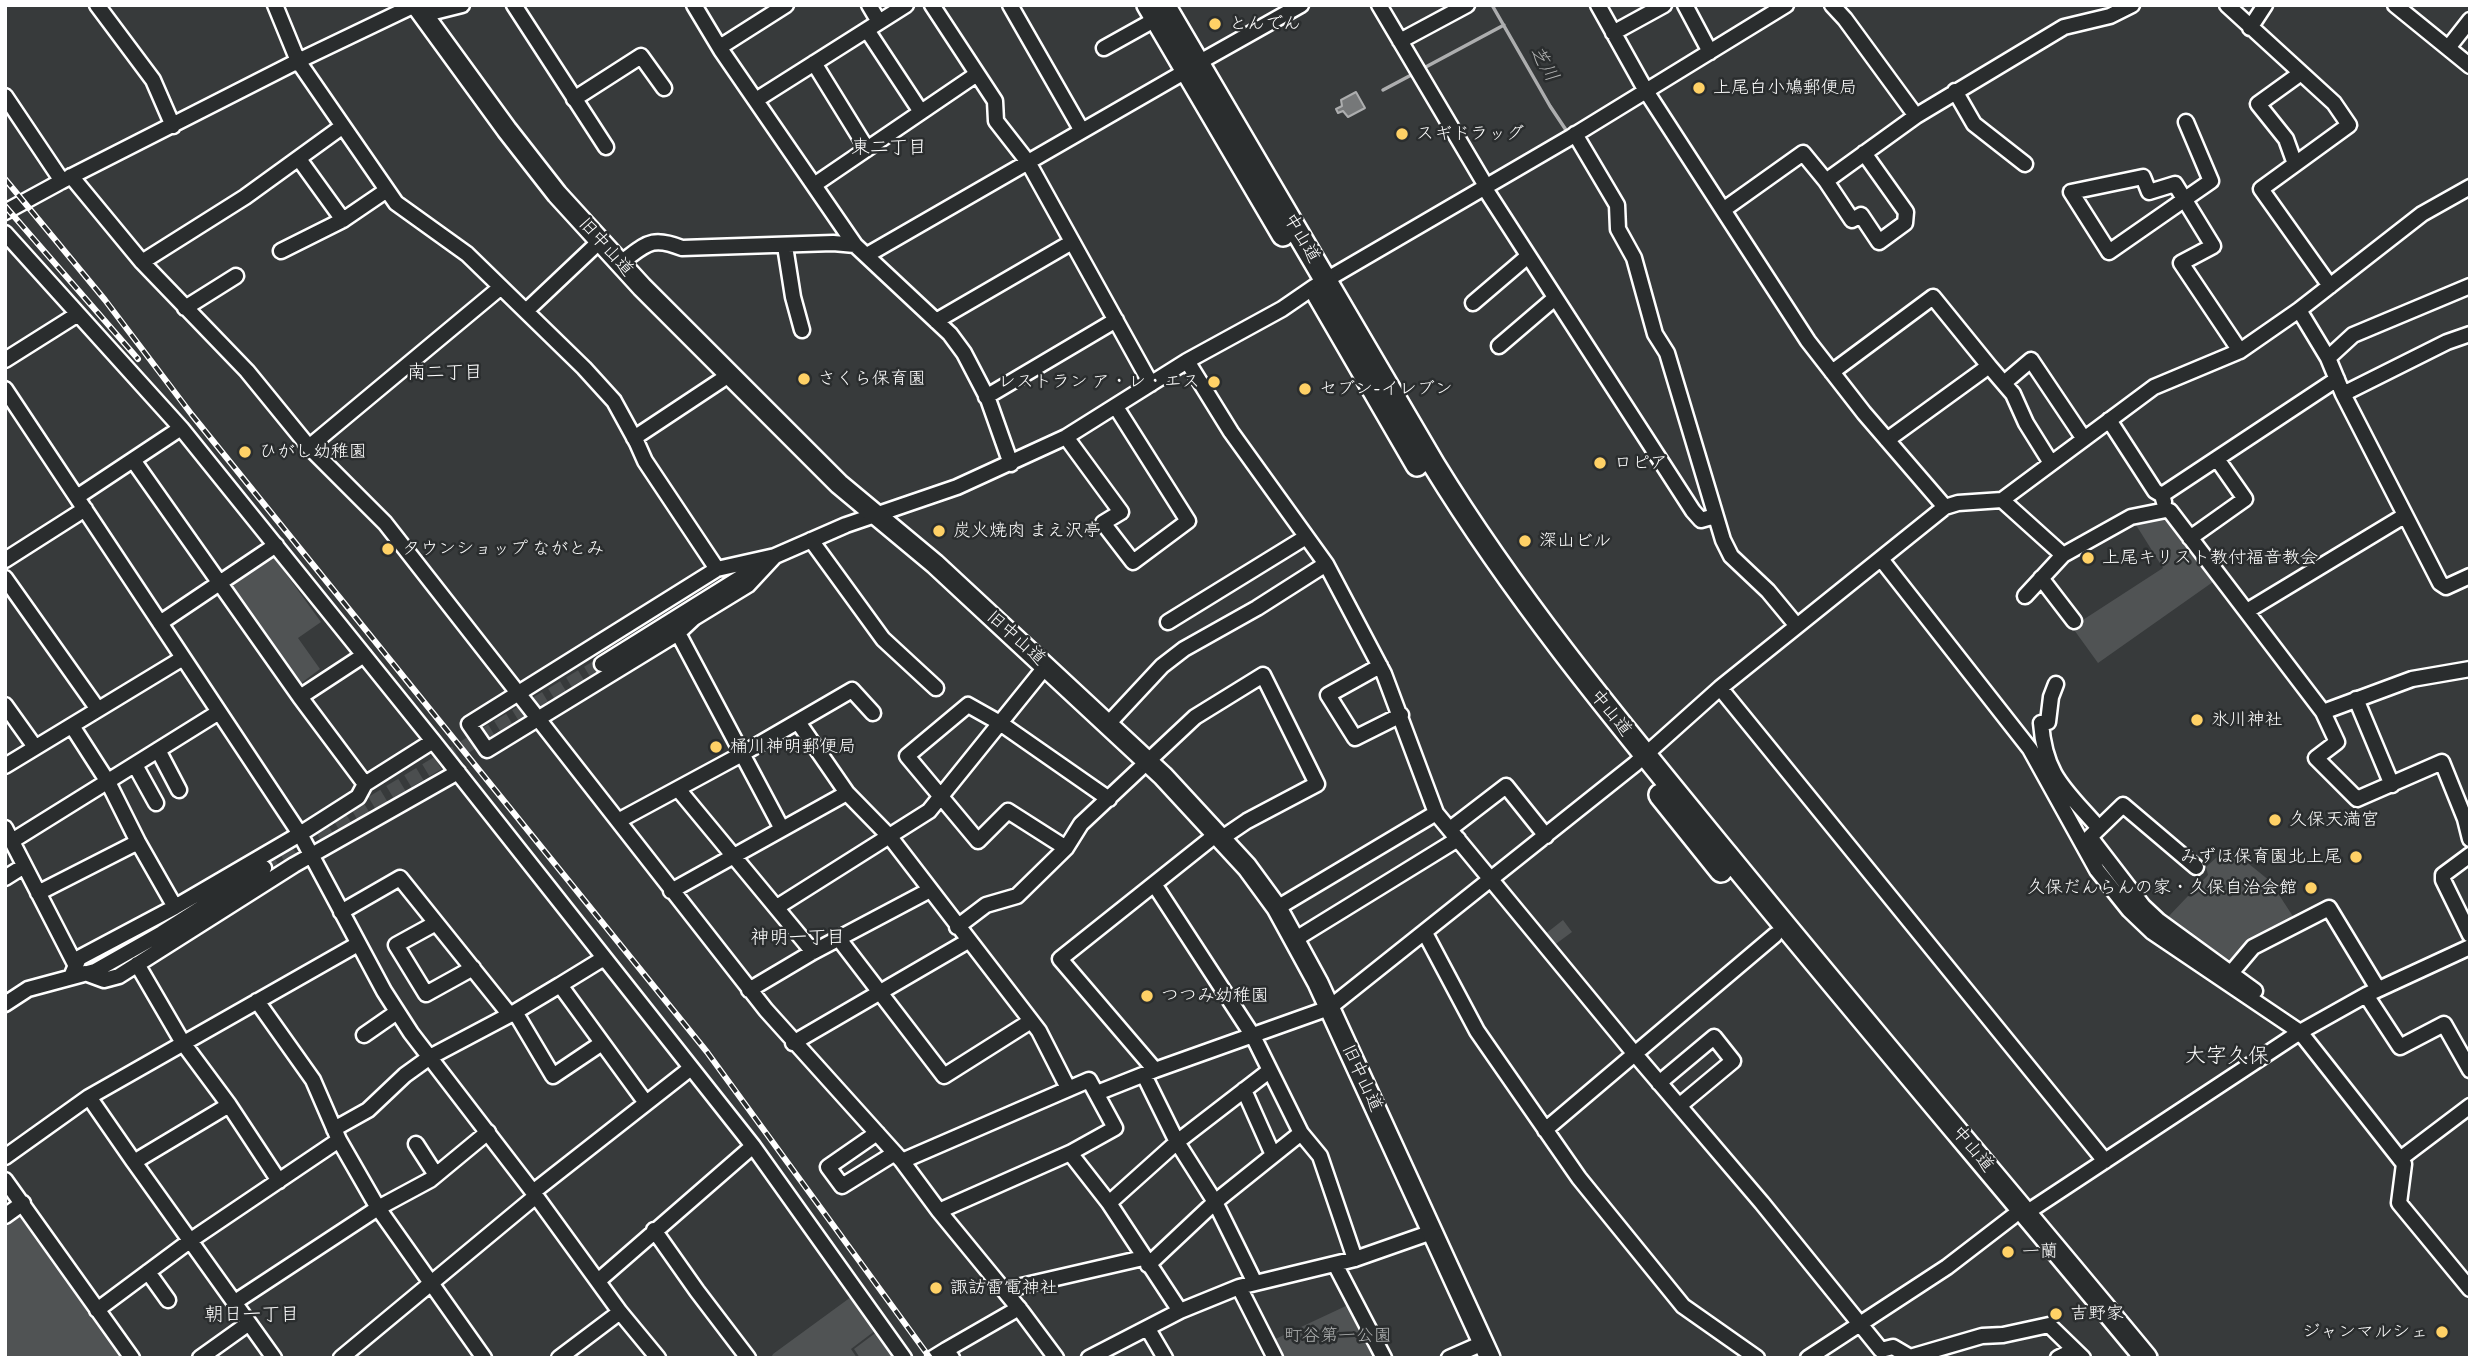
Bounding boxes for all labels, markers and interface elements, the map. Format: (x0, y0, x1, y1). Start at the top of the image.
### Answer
place label: とんでん (1229, 13, 1301, 35)
marker: とんでん (1207, 16, 1223, 32)
water label: 芝川 (1524, 42, 1564, 86)
place label: 上尾白小鳩郵便局 (1713, 77, 1857, 99)
marker: 上尾白小鳩郵便局 (1691, 80, 1707, 96)
place label: スギドラッグ (1416, 123, 1524, 145)
marker: スギドラッグ (1394, 126, 1410, 142)
district label: 東二丁目 (851, 137, 927, 159)
street label: 中山道 (1279, 209, 1325, 267)
street label: 旧中山道 (574, 213, 638, 281)
district label: 南二丁目 (407, 362, 483, 384)
place label: さくら保育園 (818, 368, 926, 390)
marker: さくら保育園 (796, 371, 812, 387)
place label: レストラン ア・レ・エス (998, 371, 1200, 393)
marker: レストラン ア・レ・エス (1206, 374, 1222, 390)
place label: セブン-イレブン (1319, 378, 1453, 400)
marker: セブン-イレブン (1297, 381, 1313, 397)
place label: ひがし幼稚園 (259, 441, 367, 463)
marker: ひがし幼稚園 (237, 444, 253, 460)
place label: ロピア (1614, 452, 1668, 474)
marker: ロピア (1592, 455, 1608, 471)
place label: 炭火焼肉 まえ沢亭 (953, 520, 1101, 542)
marker: 炭火焼肉 まえ沢亭 (931, 523, 947, 539)
place label: 深山ビル (1539, 530, 1611, 552)
marker: 深山ビル (1517, 533, 1533, 549)
place label: タウンショップ ながとみ (402, 538, 604, 560)
marker: タウンショップ ながとみ (380, 541, 396, 557)
place label: 上尾キリスト教付福音教会 (2102, 547, 2318, 569)
marker: 上尾キリスト教付福音教会 (2080, 550, 2096, 566)
street label: 旧中山道 (982, 606, 1050, 670)
street label: 中山道 (1586, 685, 1636, 741)
place label: 氷川神社 (2211, 709, 2283, 731)
marker: 氷川神社 (2189, 712, 2205, 728)
place label: 桶川神明郵便局 (730, 736, 856, 758)
marker: 桶川神明郵便局 (708, 739, 724, 755)
place label: 久保天満宮 (2289, 809, 2379, 831)
marker: 久保天満宮 (2267, 812, 2283, 828)
place label: みずほ保育園北上尾 (2180, 846, 2342, 868)
marker: みずほ保育園北上尾 (2348, 849, 2364, 865)
place label: 久保だんらんの家・久保自治会館 (2027, 877, 2297, 899)
marker: 久保だんらんの家・久保自治会館 (2303, 880, 2319, 896)
district label: 神明一丁目 (751, 927, 845, 949)
place label: つつみ幼稚園 (1161, 985, 1269, 1007)
marker: つつみ幼稚園 (1139, 988, 1155, 1004)
street label: 旧中山道 (1337, 1041, 1387, 1115)
district label: 大字久保 (2185, 1043, 2269, 1069)
street label: 中山道 (1947, 1121, 1999, 1177)
place label: 一蘭 (2022, 1241, 2058, 1263)
marker: 一蘭 (2000, 1244, 2016, 1260)
place label: 諏訪雷電神社 (950, 1277, 1058, 1299)
marker: 諏訪雷電神社 (928, 1280, 944, 1296)
place label: 吉野家 (2070, 1303, 2124, 1325)
district label: 朝日一丁目 (205, 1304, 299, 1326)
marker: 吉野家 (2048, 1306, 2064, 1322)
place label: ジャンマルシェ (2302, 1321, 2428, 1343)
marker: ジャンマルシェ (2434, 1324, 2450, 1340)
park label: 町谷第一公園 (1284, 1325, 1392, 1347)

